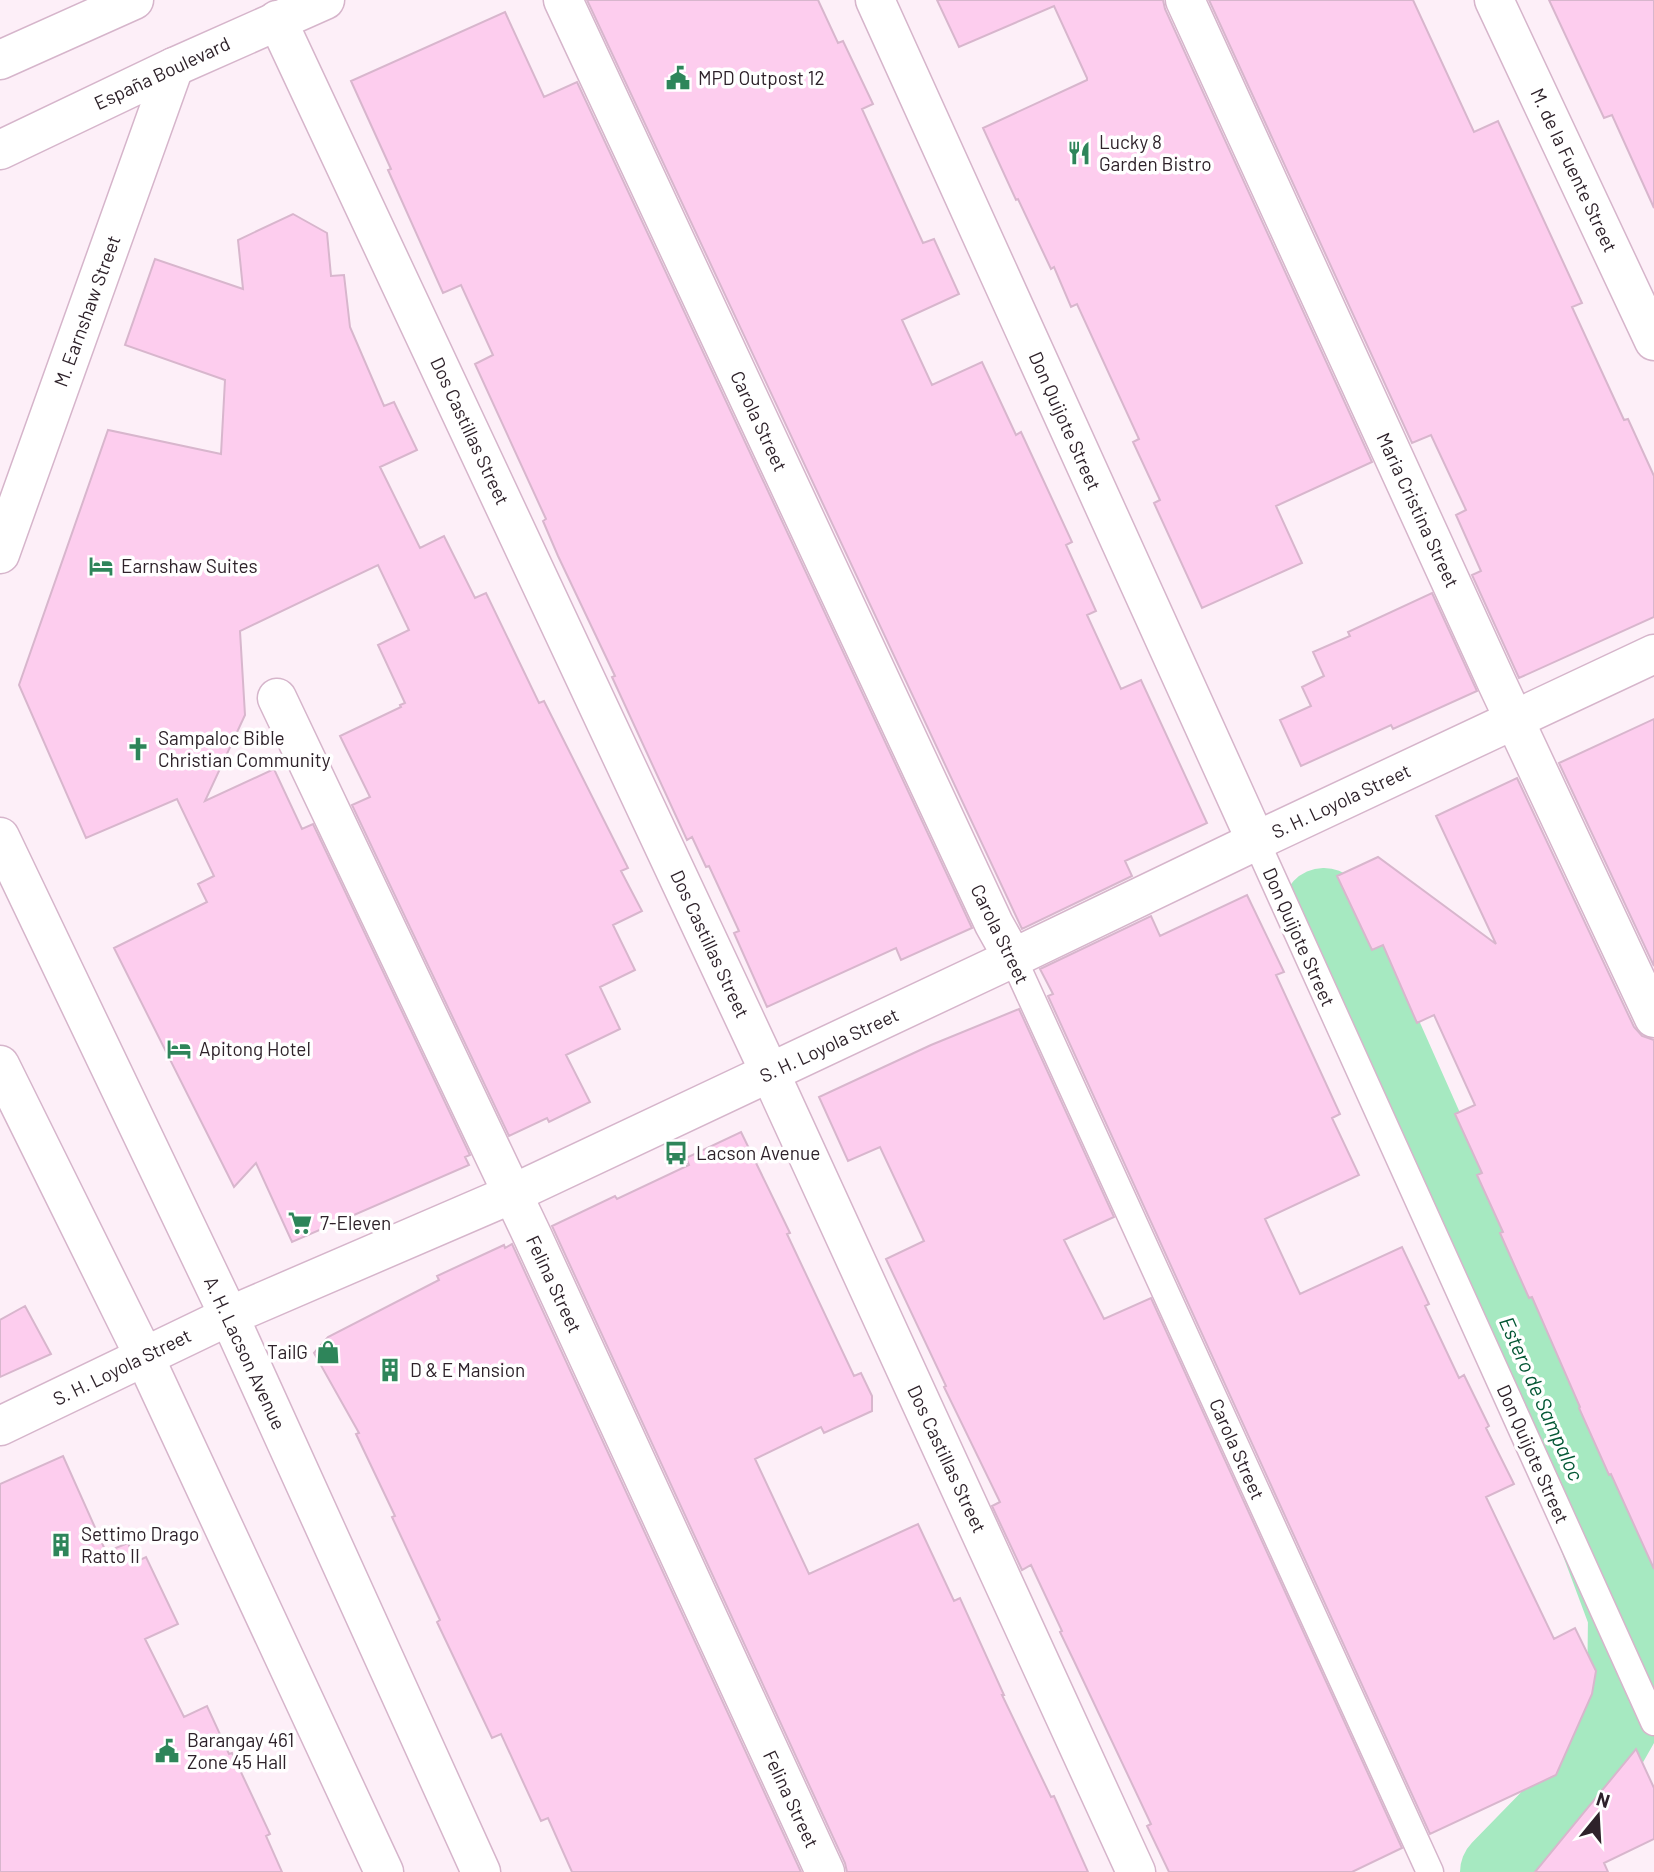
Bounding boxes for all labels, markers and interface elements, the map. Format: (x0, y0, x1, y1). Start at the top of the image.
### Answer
street label: España Boulevard (90, 31, 233, 114)
public building icon: MPD Outpost 12 (664, 64, 692, 92)
place label: MPD Outpost 12 (698, 66, 825, 89)
street label: M. de la Fuente Street (1526, 84, 1623, 255)
place label: Lucky 8 Garden Bistro (1099, 130, 1212, 175)
restaurant icon: Lucky 8 Garden Bistro (1065, 139, 1093, 167)
street label: M. Earnshaw Street (48, 232, 125, 390)
street label: Don Quijote Street (1025, 348, 1106, 494)
street label: Dos Castillas Street (426, 353, 515, 508)
street label: Carola Street (726, 367, 793, 475)
street label: Maria Cristina Street (1372, 429, 1464, 591)
hotel icon: Earnshaw Suites (87, 552, 115, 580)
place label: Earnshaw Suites (121, 554, 258, 577)
place label: Sampaloc Bible Christian Community (158, 726, 331, 771)
church icon: Sampaloc Bible Christian Community (124, 735, 152, 763)
street label: S. H. Loyola Street (1268, 758, 1414, 843)
street label: Don Quijote Street (1259, 864, 1340, 1010)
street label: Dos Castillas Street (666, 866, 755, 1021)
street label: Carola Street (966, 880, 1034, 987)
street label: S. H. Loyola Street (756, 1002, 902, 1087)
hotel icon: Apitong Hotel (165, 1035, 193, 1063)
place label: Apitong Hotel (199, 1037, 311, 1060)
bus stop icon: Lacson Avenue (662, 1139, 690, 1167)
place label: Lacson Avenue (696, 1141, 820, 1164)
supermarket icon: 7-Eleven (286, 1209, 314, 1237)
place label: 7-Eleven (320, 1211, 391, 1234)
street label: Felina Street (522, 1231, 587, 1336)
street label: A. H. Lacson Avenue (200, 1273, 291, 1433)
water label: Estero de Sampaloc (1495, 1312, 1590, 1485)
street label: S. H. Loyola Street (49, 1323, 195, 1410)
shop icon: TailG (314, 1338, 342, 1366)
place label: TailG (267, 1340, 308, 1363)
building icon: D & E Mansion (376, 1356, 404, 1384)
place label: D & E Mansion (410, 1358, 525, 1381)
street label: Dos Castillas Street (903, 1381, 992, 1536)
street label: Don Quijote Street (1493, 1381, 1574, 1527)
street label: Carola Street (1205, 1395, 1270, 1503)
place label: Settimo Drago Ratto II (81, 1522, 199, 1567)
building icon: Settimo Drago Ratto II (47, 1531, 75, 1559)
place label: Barangay 461 Zone 45 Hall (187, 1728, 294, 1773)
public building icon: Barangay 461 Zone 45 Hall (153, 1737, 181, 1765)
street label: Felina Street (759, 1746, 824, 1851)
north arrow (1563, 1781, 1633, 1851)
text: N (1594, 1786, 1613, 1812)

